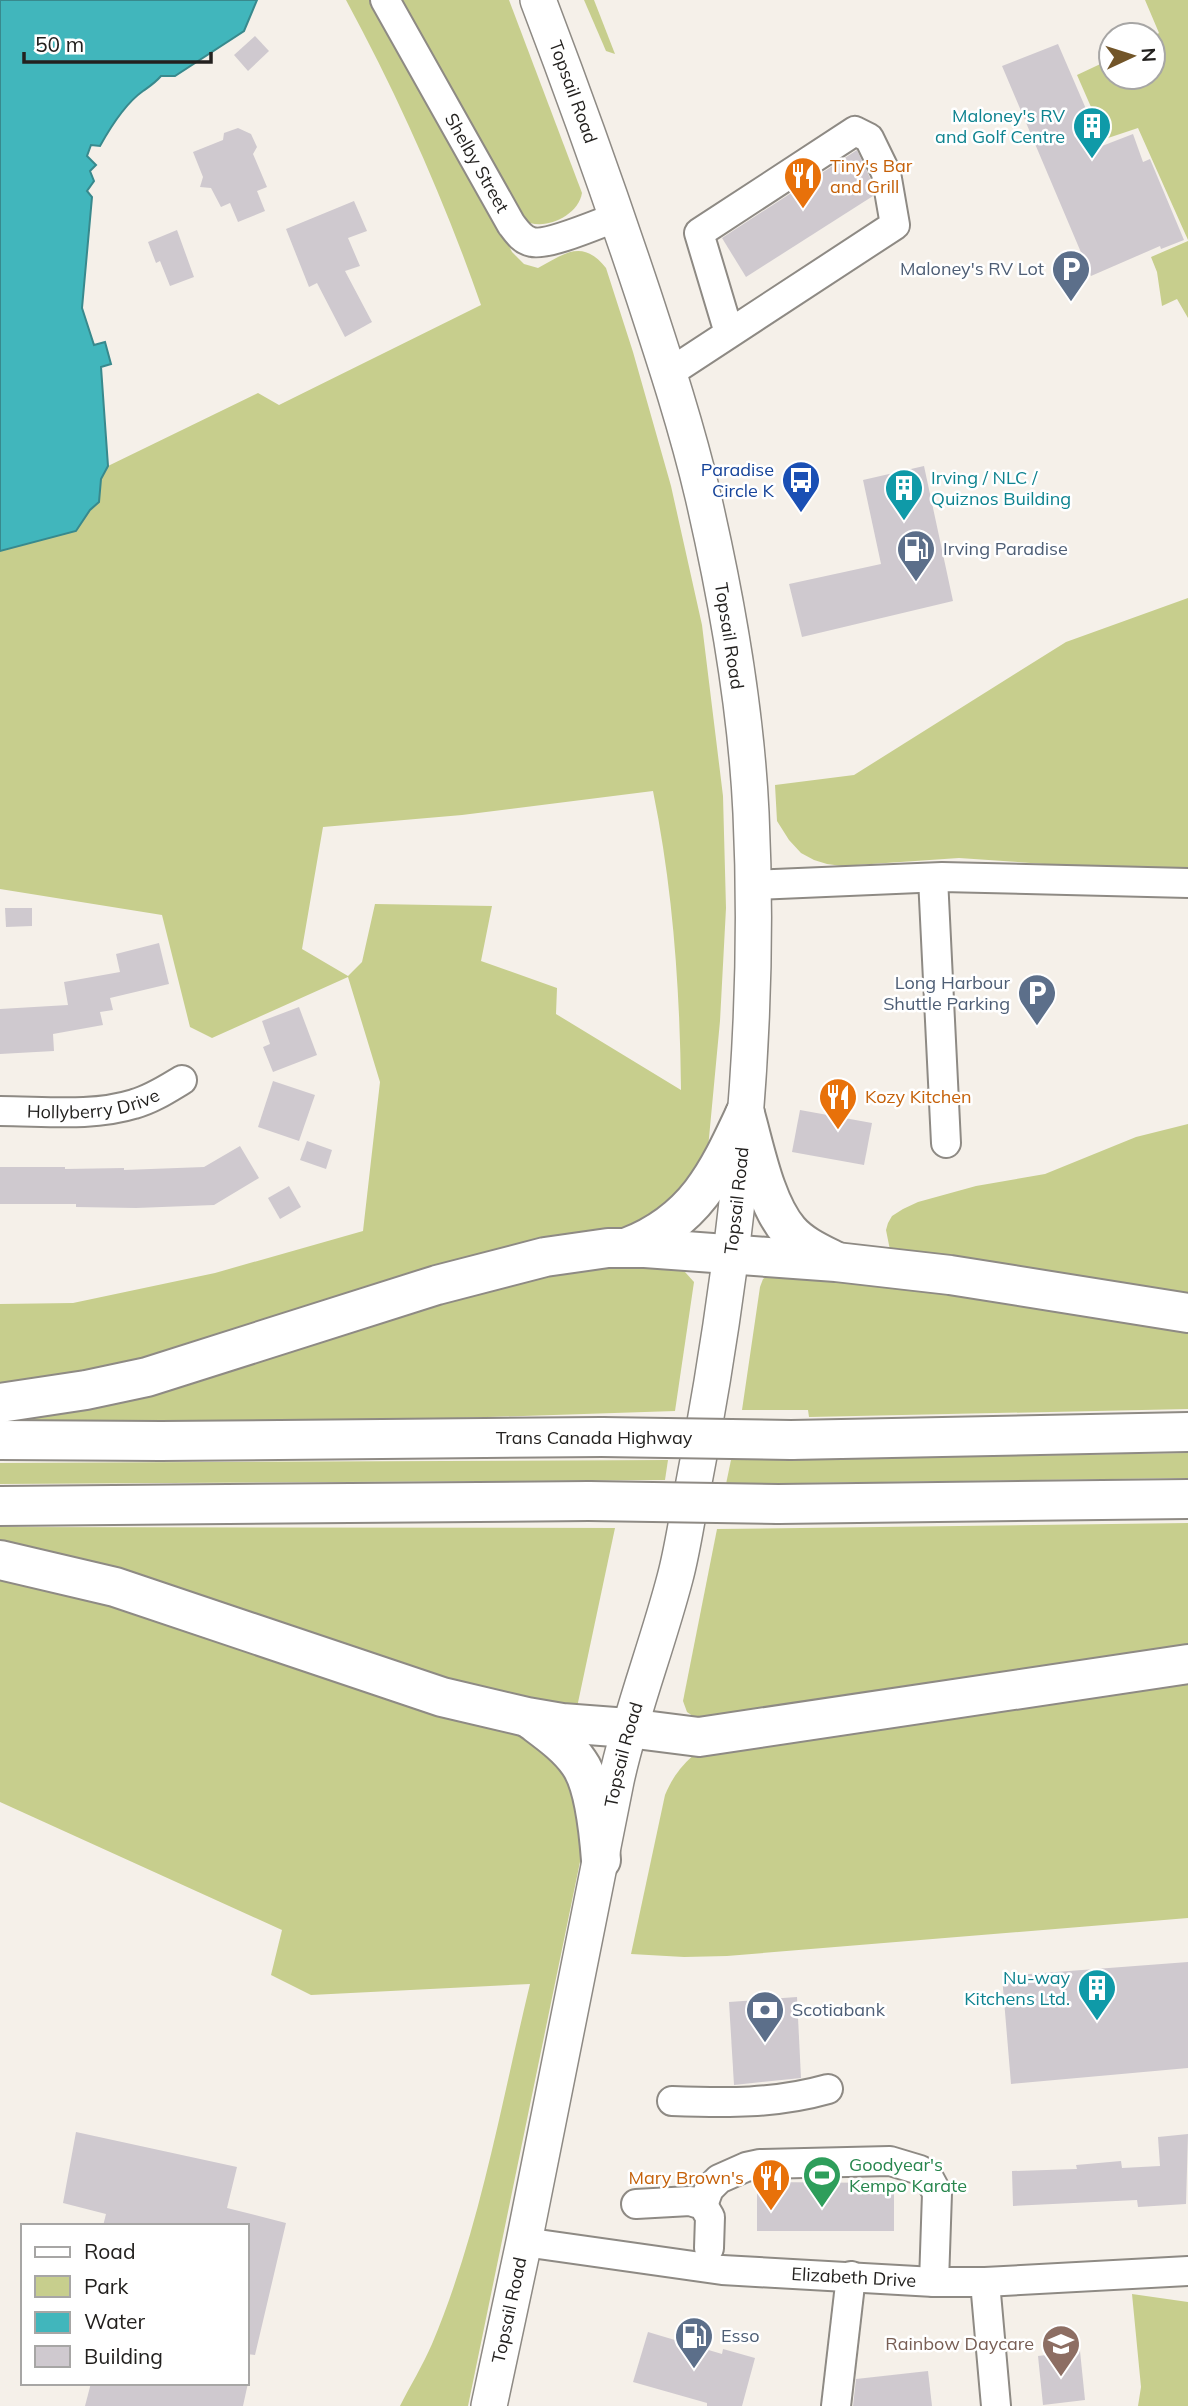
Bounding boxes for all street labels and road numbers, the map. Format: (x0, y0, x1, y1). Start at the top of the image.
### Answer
street label: Topsail Road (544, 37, 603, 146)
street label: Shelby Street (440, 109, 514, 217)
street label: Topsail Road (710, 581, 749, 691)
street label: Hollyberry Drive (27, 1083, 163, 1123)
street label: Topsail Road (719, 1146, 754, 1255)
street label: Trans Canada Highway (496, 1426, 693, 1449)
street label: Topsail Road (599, 1699, 648, 1809)
street label: Topsail Road (486, 2255, 531, 2365)
street label: Elizabeth Drive (791, 2262, 917, 2292)

